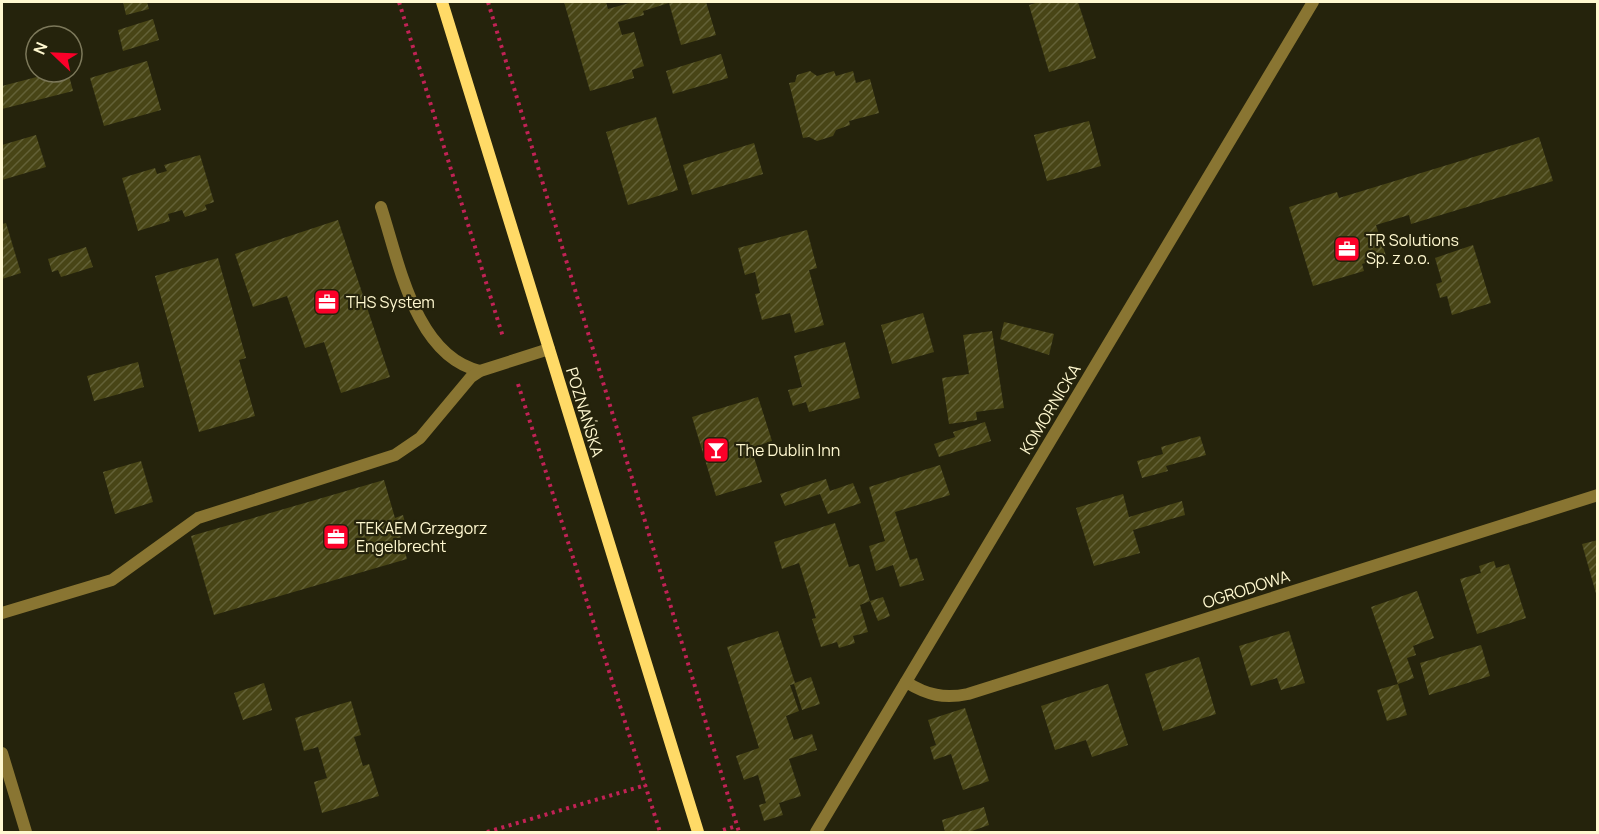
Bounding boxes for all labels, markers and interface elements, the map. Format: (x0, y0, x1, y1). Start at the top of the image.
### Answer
north arrow (24, 24, 84, 84)
text: N (28, 39, 53, 58)
place label: TR Solutions Sp. z o.o. (1366, 229, 1459, 269)
office icon: TR Solutions Sp. z o.o. (1332, 234, 1362, 264)
office icon: THS System (312, 287, 342, 317)
place label: THS System (346, 291, 435, 313)
street label: KOMORNICKA (1014, 360, 1086, 458)
street label: POZNAŃSKA (561, 365, 609, 459)
bar icon: The Dublin Inn (701, 435, 731, 465)
place label: The Dublin Inn (736, 439, 840, 461)
place label: TEKAEM Grzegorz Engelbrecht (356, 517, 487, 557)
office icon: TEKAEM Grzegorz Engelbrecht (321, 522, 351, 552)
street label: OGRODOWA (1200, 565, 1292, 613)

